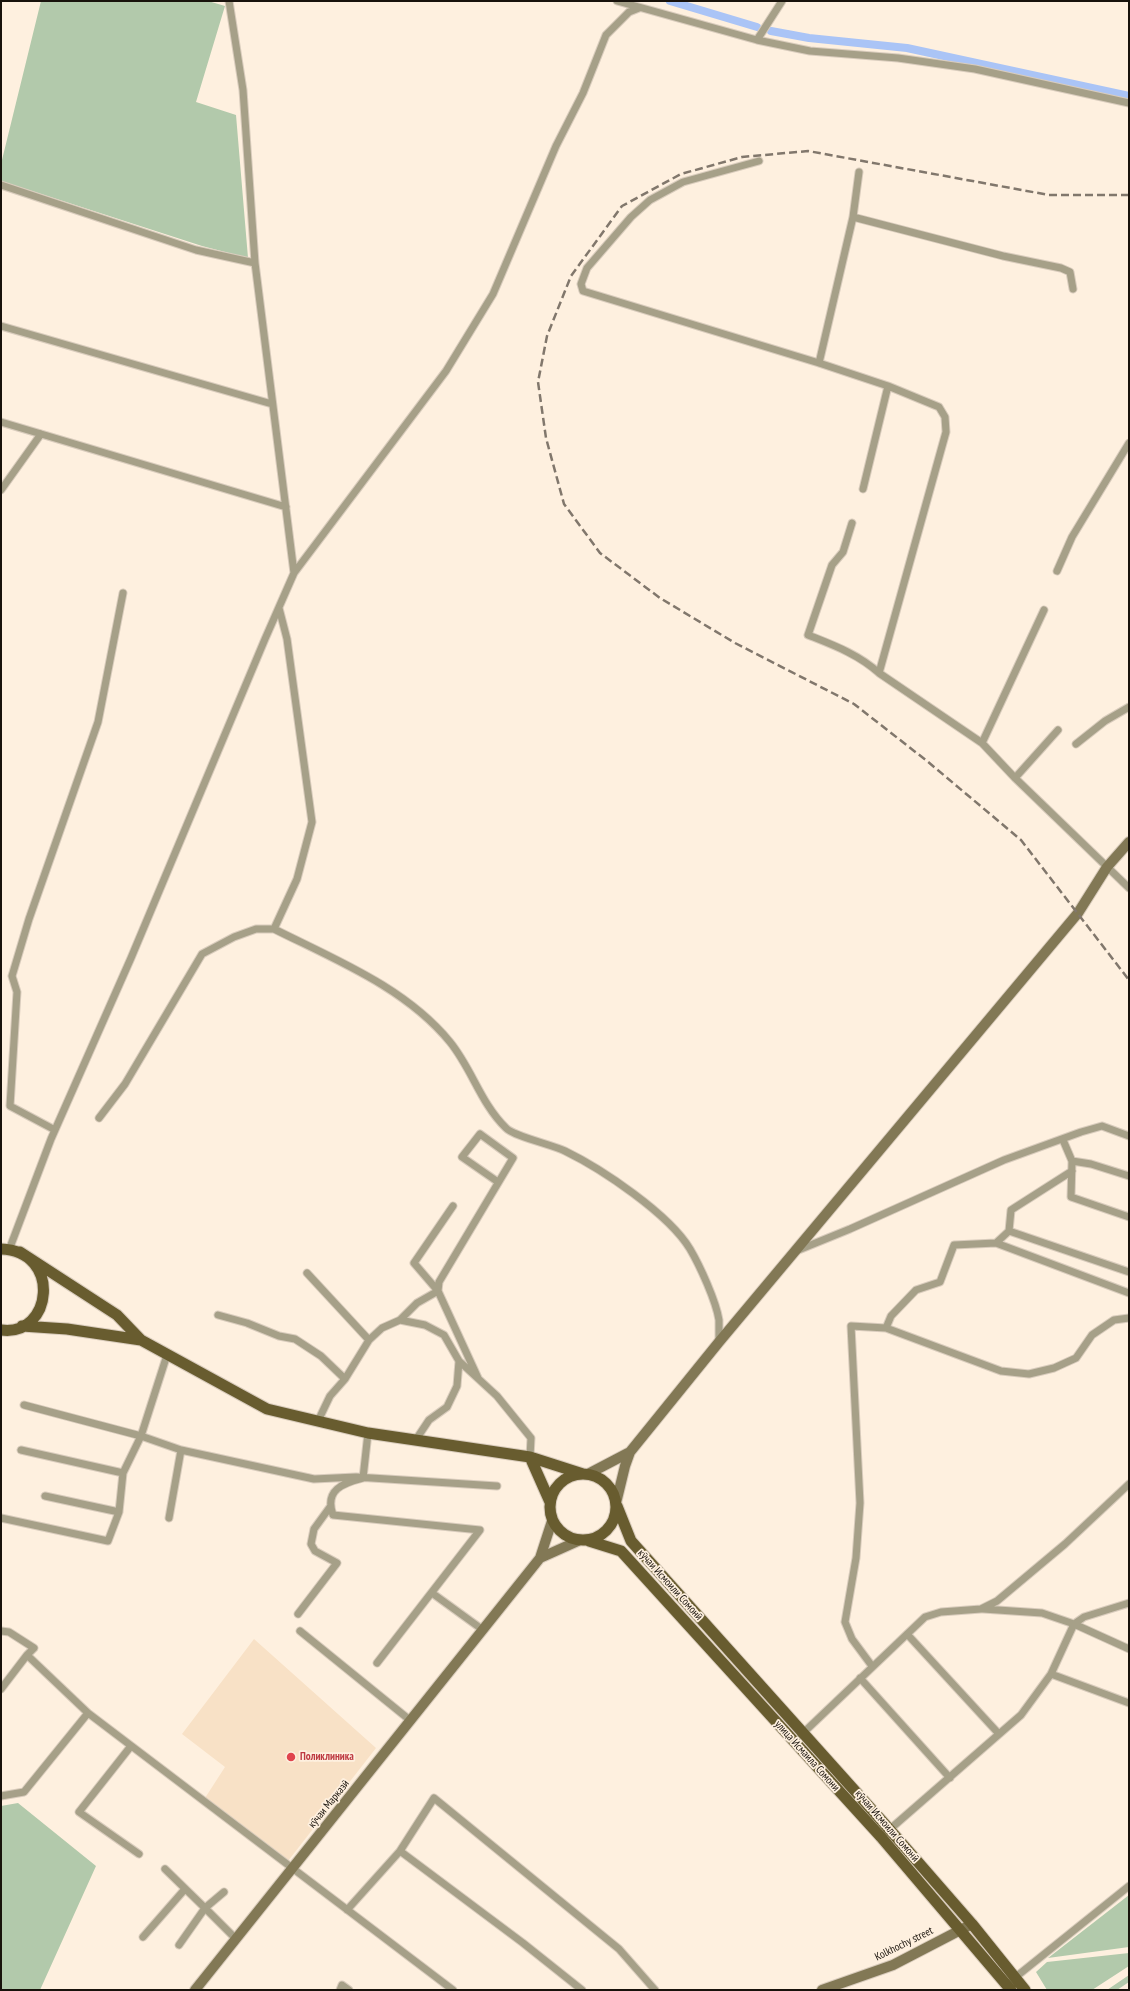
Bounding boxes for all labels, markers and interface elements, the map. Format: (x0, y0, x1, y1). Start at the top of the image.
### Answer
street label: кӯчаи Исмоили Сомонӣ (635, 1547, 705, 1623)
street label: улица Исмаила Сомони (772, 1718, 842, 1794)
place label: Поликлиника (300, 1750, 354, 1764)
marker: Поликлиника (285, 1751, 297, 1763)
street label: кӯчаи Марказӣ (306, 1777, 352, 1831)
street label: кӯчаи Исмоили Сомонӣ (852, 1787, 922, 1865)
street label: Kolkhochy street (873, 1924, 935, 1964)

